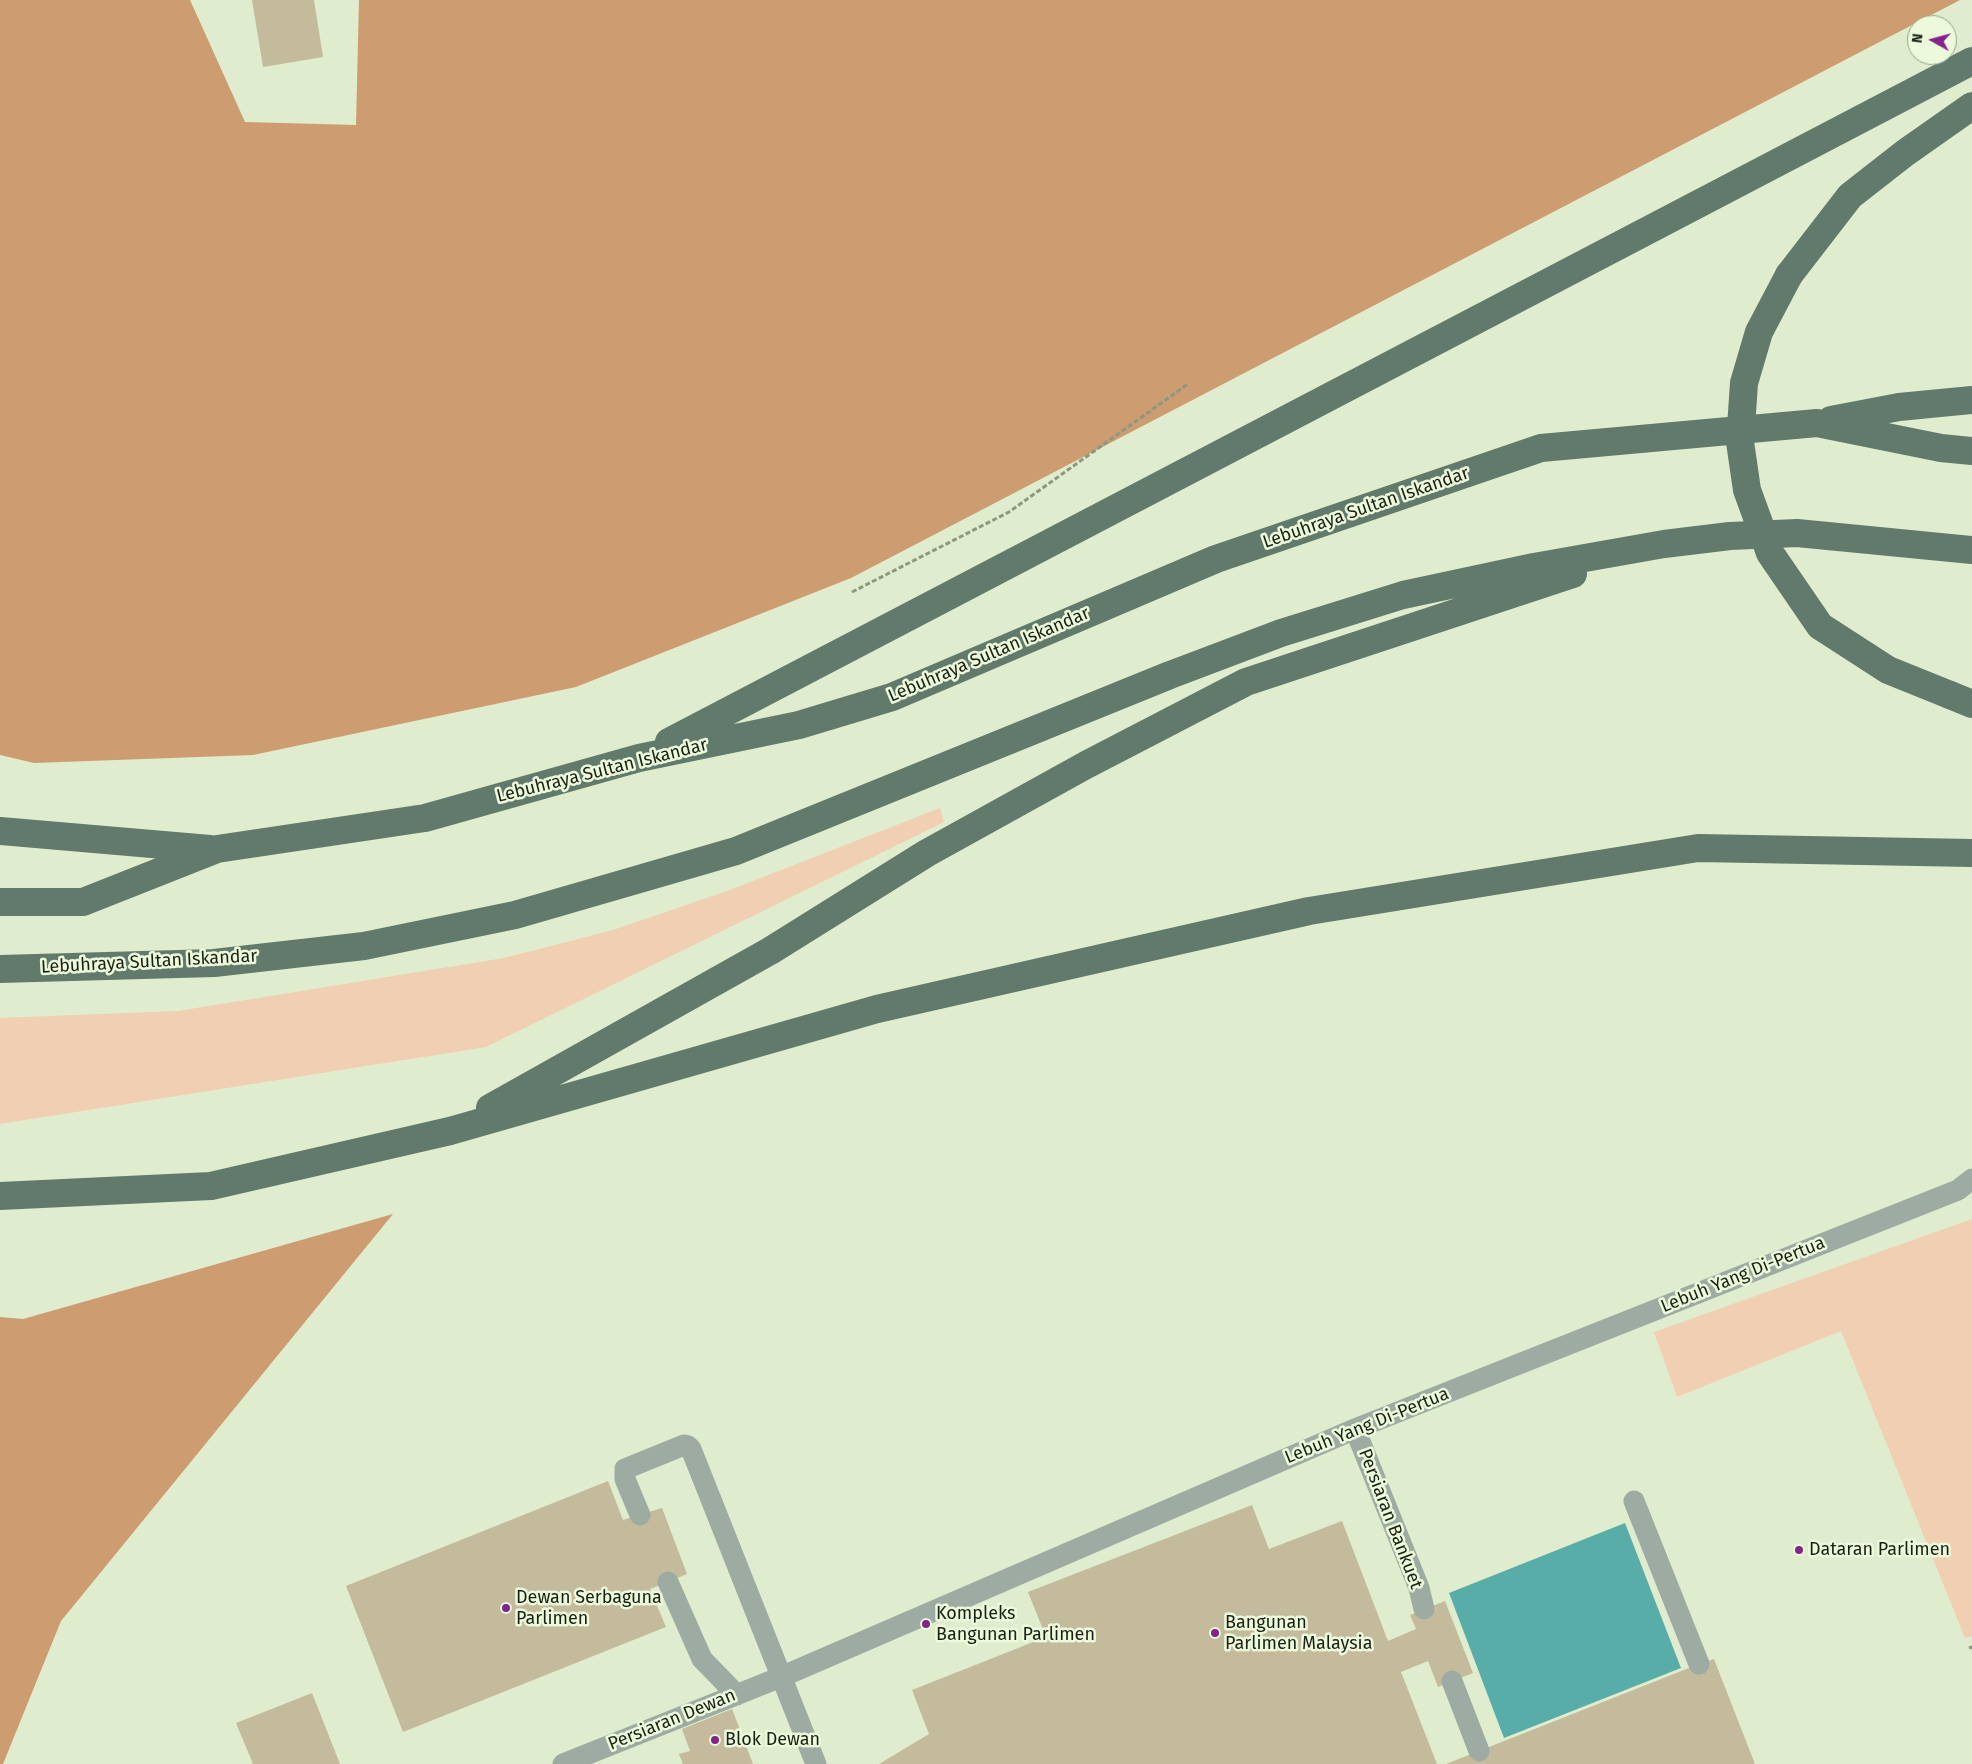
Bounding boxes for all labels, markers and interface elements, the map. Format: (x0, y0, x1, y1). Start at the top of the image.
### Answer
north arrow (1907, 15, 1957, 65)
text: N (1909, 33, 1927, 44)
street label: Lebuhraya Sultan Iskandar (1260, 463, 1472, 553)
street label: Lebuhraya Sultan Iskandar (885, 603, 1093, 707)
street label: Lebuhraya Sultan Iskandar (494, 734, 710, 808)
street label: Lebuhraya Sultan Iskandar (40, 946, 258, 978)
street label: Lebuh Yang Di-Pertua (1658, 1232, 1828, 1318)
street label: Lebuh Yang Di-Pertua (1282, 1383, 1452, 1469)
street label: Persiaran Bankuet (1353, 1446, 1427, 1592)
place label: Dataran Parlimen (1809, 1539, 1950, 1561)
marker: Dataran Parlimen (1793, 1544, 1805, 1556)
place label: Dewan Serbaguna Parlimen (516, 1587, 662, 1630)
marker: Dewan Serbaguna Parlimen (500, 1602, 512, 1614)
place label: Kompleks Bangunan Parlimen (936, 1603, 1095, 1646)
place label: Bangunan Parlimen Malaysia (1225, 1612, 1372, 1655)
marker: Kompleks Bangunan Parlimen (920, 1618, 932, 1630)
marker: Bangunan Parlimen Malaysia (1209, 1627, 1221, 1639)
street label: Persiaran Dewan (605, 1685, 739, 1755)
place label: Blok Dewan (725, 1729, 820, 1751)
marker: Blok Dewan (709, 1734, 721, 1746)

